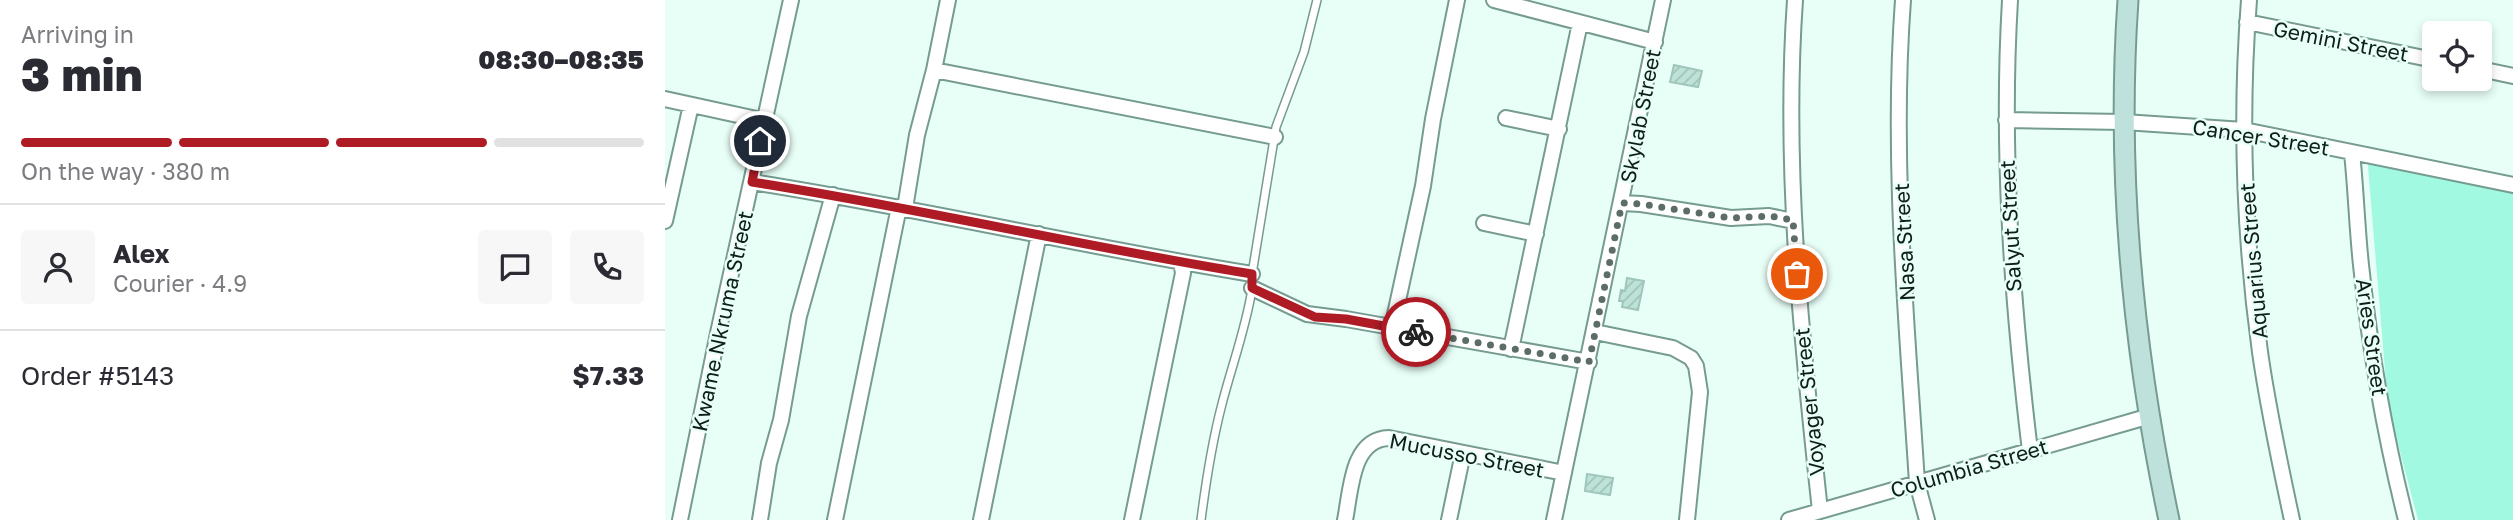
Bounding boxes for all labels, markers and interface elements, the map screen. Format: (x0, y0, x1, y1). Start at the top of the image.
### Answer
street label: Gemini Street (2271, 15, 2411, 67)
text: Arriving in (21, 20, 134, 48)
map controls (2422, 21, 2492, 91)
button: locate (2422, 21, 2492, 91)
text: 08:30–08:35 (478, 44, 644, 75)
text: 3 min (21, 46, 143, 101)
street label: Skylab Street (1614, 47, 1666, 185)
pin (730, 111, 790, 171)
street label: Cancer Street (2191, 113, 2331, 161)
icon: home (741, 122, 779, 160)
text: On the way · 380 m (21, 157, 230, 185)
street label: Salyut Street (1994, 159, 2026, 293)
street label: Nasa Street (1888, 182, 1920, 302)
street label: Aquarius Street (2233, 182, 2273, 340)
street label: Kwame Nkruma Street (686, 208, 758, 434)
button: person (21, 230, 95, 304)
button: chat (478, 230, 552, 304)
button: phone (570, 230, 644, 304)
text: Alex (113, 238, 170, 269)
pin (1767, 244, 1827, 304)
icon: bag (1778, 255, 1816, 293)
text: Courier · 4.9 (113, 269, 247, 297)
street label: Aries Street (2351, 276, 2393, 398)
courier (1381, 297, 1451, 367)
icon: bike (1397, 313, 1435, 351)
street label: Voyager Street (1788, 327, 1830, 477)
text: Order #5143 (21, 360, 174, 391)
text: $7.33 (572, 360, 644, 391)
street label: Mucusso Street (1387, 427, 1547, 483)
street label: Columbia Street (1887, 433, 2051, 503)

